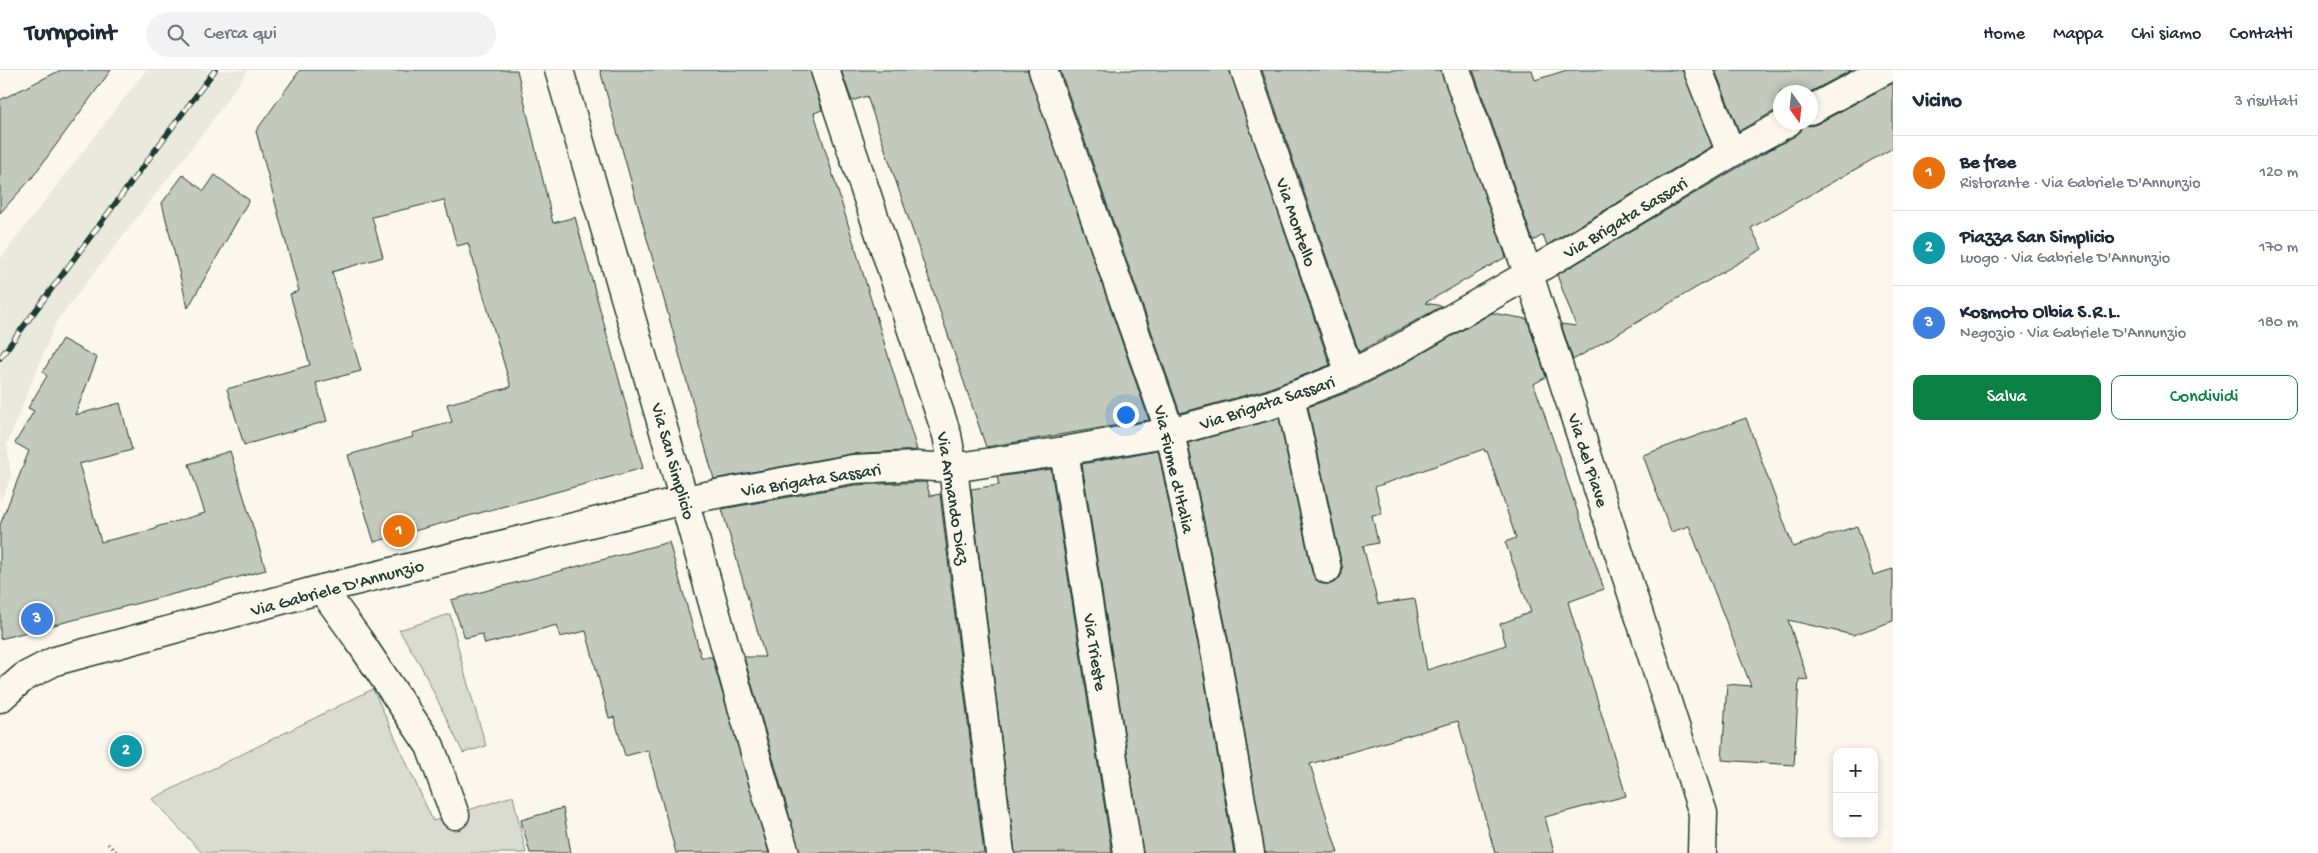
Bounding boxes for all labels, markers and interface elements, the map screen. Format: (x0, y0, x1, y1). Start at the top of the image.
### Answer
search box (146, 12, 496, 57)
text: Turnpoint (25, 20, 116, 49)
icon: search (164, 21, 192, 49)
text: Cerca qui (204, 23, 277, 46)
text: Home (1983, 24, 2025, 45)
text: Mappa (2053, 24, 2103, 45)
text: Chi siamo (2131, 24, 2201, 45)
text: Contatti (2229, 24, 2293, 45)
north arrow (1773, 85, 1818, 130)
text: Vicino (1913, 90, 1962, 115)
text: 3 risultati (2234, 93, 2298, 112)
text: Be free (1960, 152, 2016, 175)
text: 1 (1926, 164, 1932, 183)
text: 120 m (2259, 164, 2298, 183)
street label: Via Brigata Sassari (1559, 174, 1692, 265)
street label: Via Montello (1269, 175, 1320, 270)
text: Ristorante · Via Gabriele D'Annunzio (1960, 175, 2201, 194)
text: Piazza San Simplicio (1960, 227, 2114, 250)
text: 2 (1925, 239, 1933, 258)
text: 170 m (2259, 239, 2298, 258)
text: Luogo · Via Gabriele D'Annunzio (1960, 250, 2170, 269)
text: Kosmoto Olbia S.R.L. (1960, 302, 2121, 325)
text: 3 (1925, 314, 1933, 333)
text: 180 m (2259, 314, 2298, 333)
text: Negozio · Via Gabriele D'Annunzio (1960, 325, 2186, 344)
street label: Via Brigata Sassari (1196, 373, 1338, 437)
button: Salva (1913, 375, 2101, 420)
button: Condividi (2111, 375, 2298, 420)
street label: Via San Simplicio (645, 400, 698, 522)
your location (1113, 402, 1139, 428)
street label: Via Fiume d'Italia (1147, 403, 1198, 537)
street label: Via del Piave (1561, 410, 1612, 511)
street label: Via Armando Diaz (931, 429, 973, 567)
street label: Via Brigata Sassari (739, 460, 883, 503)
pin: 1 (383, 512, 415, 550)
street label: Via Gabriele D'Annunzio (248, 556, 426, 623)
pin: 3 (21, 600, 53, 638)
street label: Via Trieste (1077, 611, 1110, 693)
pin: 2 (110, 732, 142, 770)
map controls (1833, 748, 1878, 838)
button: + (1833, 748, 1878, 793)
button: − (1833, 793, 1878, 838)

